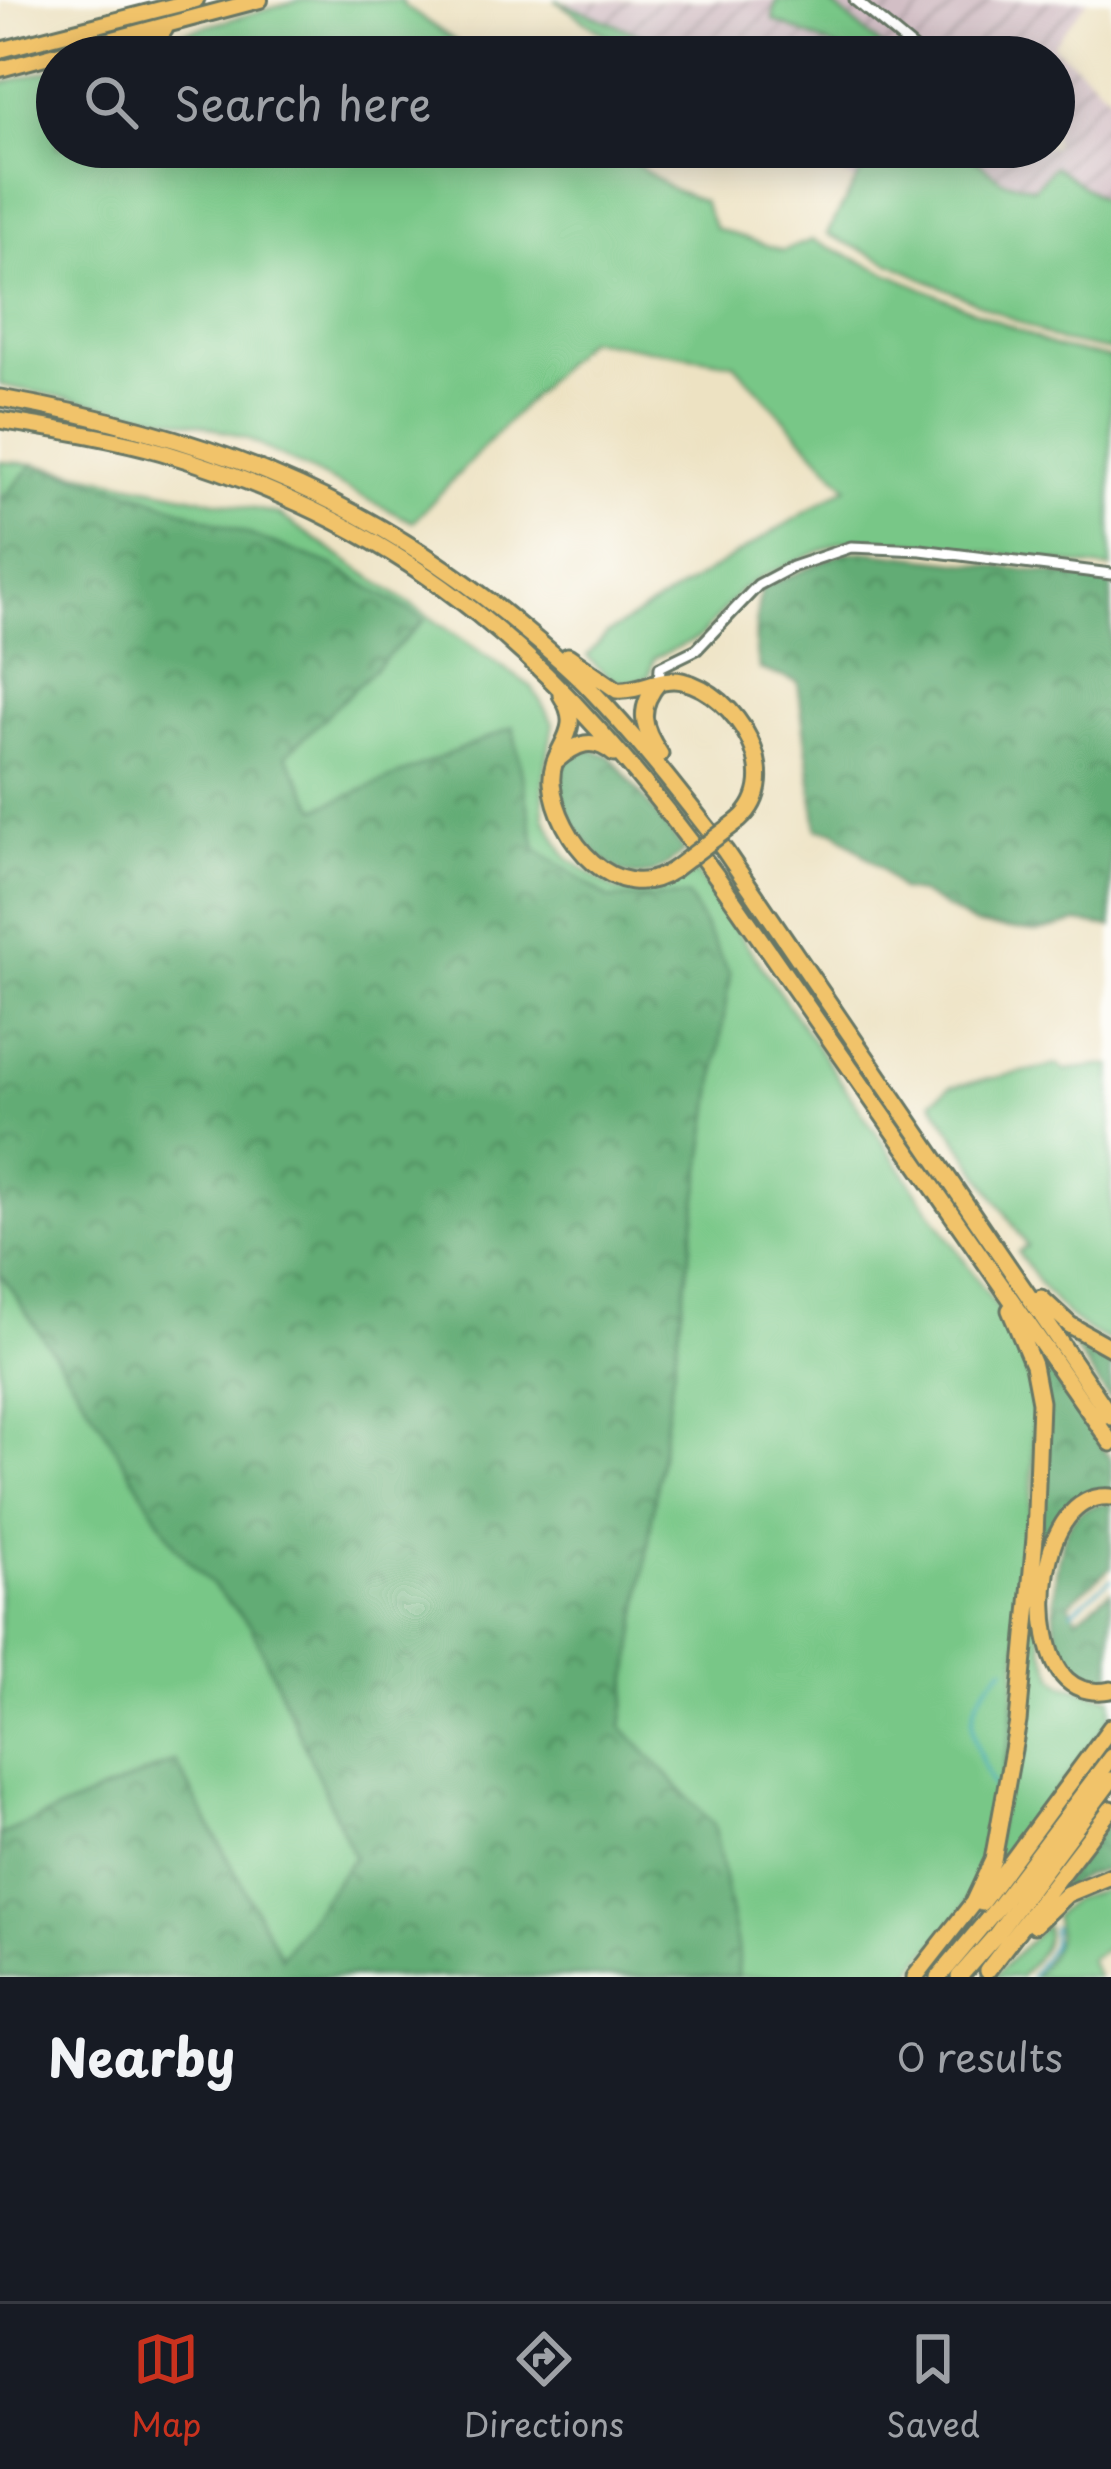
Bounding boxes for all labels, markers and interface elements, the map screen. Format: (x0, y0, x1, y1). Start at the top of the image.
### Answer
search box (36, 36, 1075, 168)
text: Search here (174, 68, 431, 136)
icon: search (78, 69, 144, 135)
text: Nearby (48, 2017, 235, 2094)
text: 0 results (897, 2026, 1063, 2085)
tab: Map (131, 2326, 202, 2448)
tab: Directions (464, 2326, 624, 2448)
tab: Saved (886, 2326, 980, 2448)

